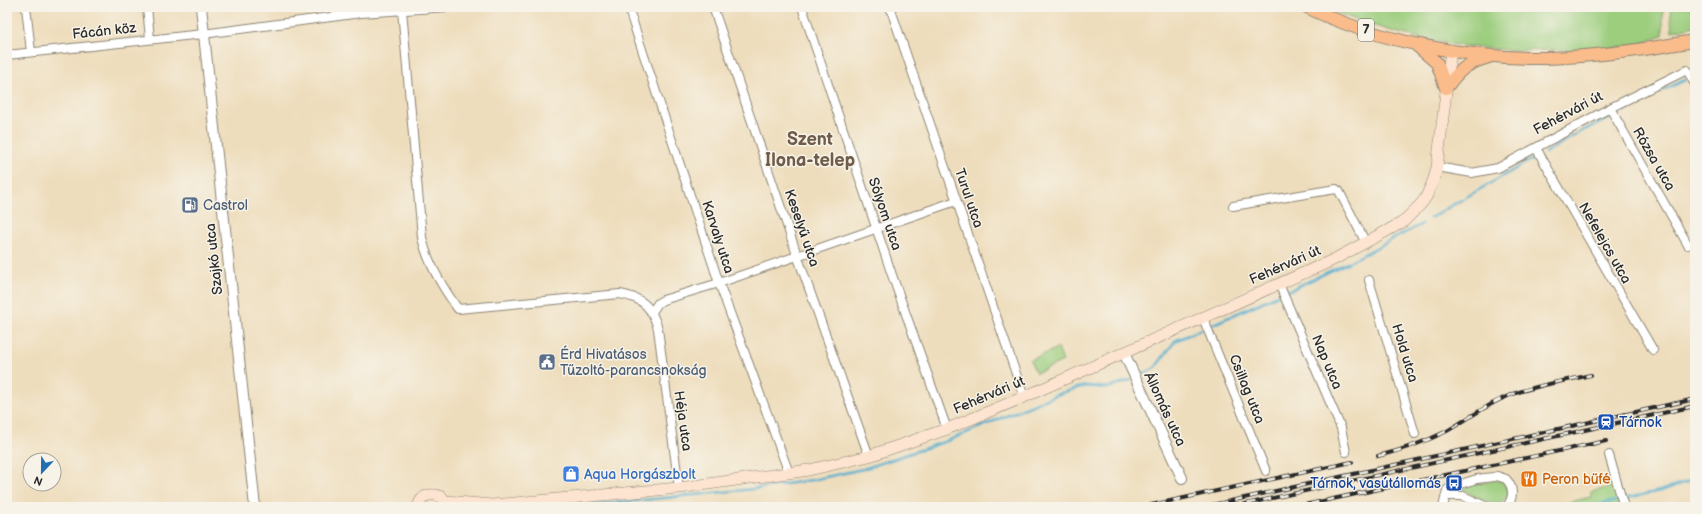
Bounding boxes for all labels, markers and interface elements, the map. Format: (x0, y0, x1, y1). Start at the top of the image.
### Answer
street label: Fácán köz (71, 19, 137, 43)
road number: 7 (1358, 19, 1374, 41)
street label: Fehérvári út (1530, 87, 1606, 138)
street label: Rózsa utca (1629, 124, 1679, 194)
district label: Szent Ilona-telep (765, 129, 855, 171)
street label: Turul utca (951, 166, 987, 230)
street label: Sólyom utca (865, 175, 905, 253)
street label: Keselyű utca (781, 187, 823, 269)
fuel station icon: Castrol (180, 195, 200, 215)
place label: Castrol (203, 197, 248, 214)
street label: Karvaly utca (698, 198, 738, 276)
street label: Nefelejcs utca (1575, 199, 1635, 287)
street label: Szajkó utca (202, 222, 226, 296)
street label: Fehérvári út (1247, 241, 1324, 288)
street label: Hold utca (1388, 322, 1422, 384)
street label: Nap utca (1308, 332, 1346, 392)
place label: Érd Hivatásos Tűzoltó-parancsnokság (560, 345, 707, 379)
public building icon: Érd Hivatásos Tűzoltó-parancsnokság (537, 352, 557, 372)
street label: Csillag utca (1225, 352, 1269, 426)
street label: Állomás utca (1140, 369, 1191, 449)
street label: Fehérvári út (951, 372, 1028, 418)
street label: Héja utca (670, 390, 696, 452)
station icon: Tárnok (1596, 412, 1616, 432)
place label: Tárnok (1619, 414, 1662, 431)
north arrow (22, 452, 62, 492)
shop icon: Aqua Horgászbolt (561, 464, 581, 484)
place label: Aqua Horgászbolt (584, 466, 697, 483)
restaurant icon: Peron büfé (1519, 469, 1539, 489)
place label: Peron büfé (1542, 471, 1611, 488)
text: N (32, 473, 45, 488)
bus stop icon: Tárnok, vasútállomás (1444, 473, 1464, 493)
place label: Tárnok, vasútállomás (1310, 475, 1441, 492)

